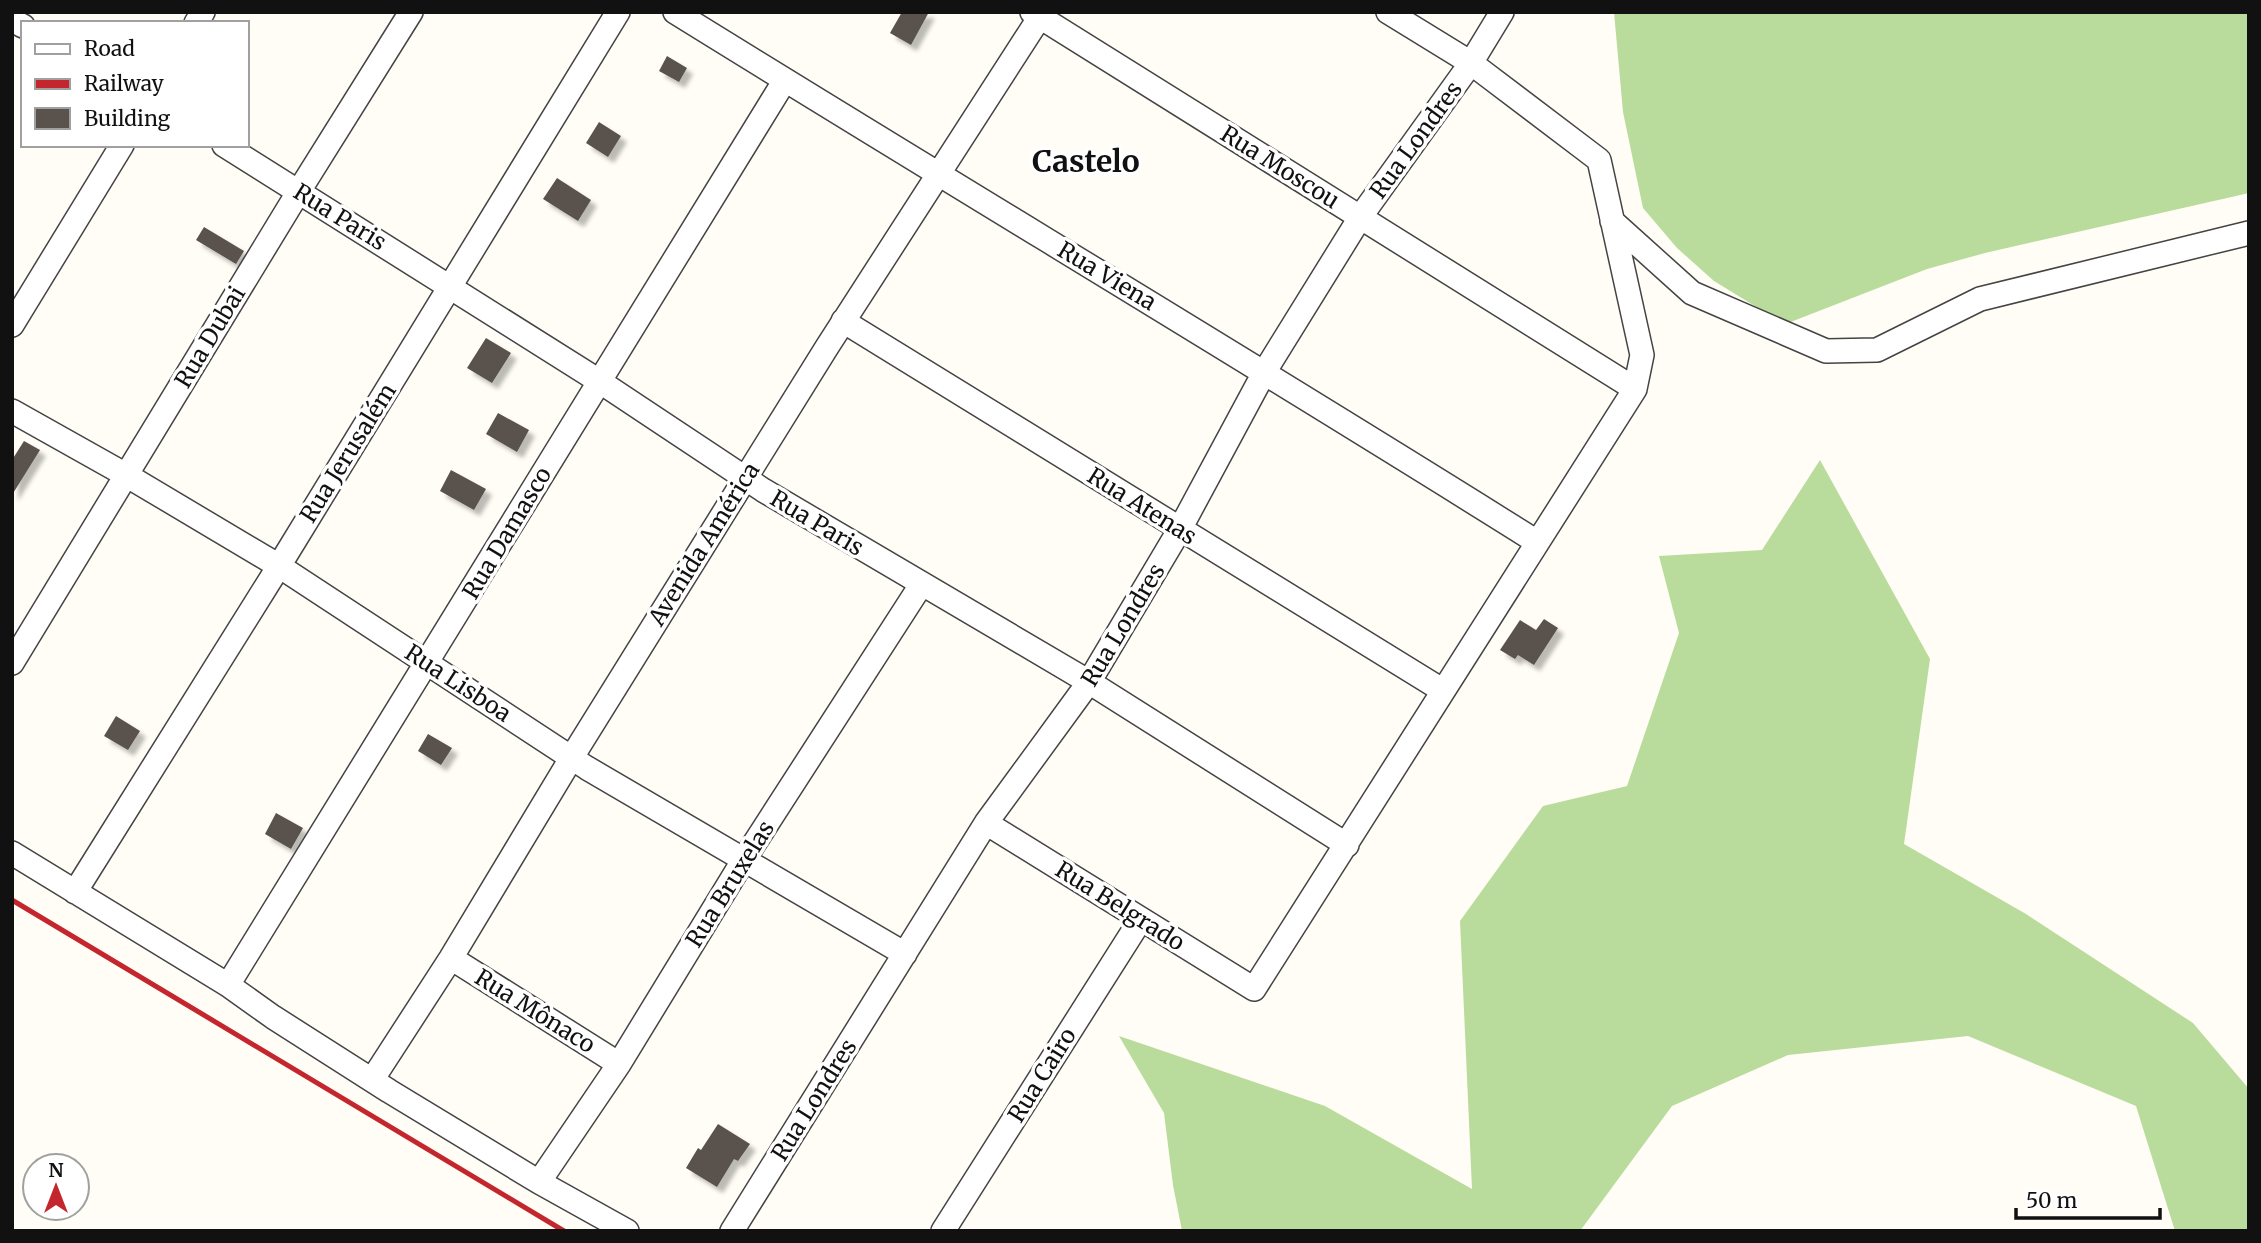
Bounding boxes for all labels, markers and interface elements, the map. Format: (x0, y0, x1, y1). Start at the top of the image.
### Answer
legend (21, 21, 248, 147)
text: Road (84, 35, 135, 62)
text: Railway (84, 70, 165, 97)
street label: Rua Londres (1363, 75, 1468, 204)
text: Building (84, 105, 171, 132)
street label: Rua Moscou (1216, 119, 1345, 215)
district label: Castelo (1032, 142, 1140, 180)
street label: Rua Paris (289, 177, 392, 256)
street label: Rua Viena (1053, 235, 1162, 316)
street label: Rua Dubai (168, 281, 251, 393)
street label: Rua Jerusalém (293, 378, 402, 528)
street label: Avenida América (641, 457, 765, 631)
street label: Rua Damasco (456, 461, 557, 604)
street label: Rua Atenas (1082, 461, 1202, 551)
street label: Rua Paris (765, 483, 869, 562)
street label: Rua Londres (1075, 558, 1171, 691)
street label: Rua Lisboa (400, 637, 517, 728)
street label: Rua Bruxelas (679, 815, 780, 953)
street label: Rua Belgrado (1050, 854, 1190, 957)
street label: Rua Mônaco (470, 962, 601, 1059)
street label: Rua Cairo (1001, 1022, 1082, 1127)
street label: Rua Londres (765, 1033, 862, 1166)
north arrow (21, 1152, 91, 1222)
text: N (48, 1158, 64, 1182)
scale bar (2016, 1176, 2160, 1220)
text: 50 m (2026, 1187, 2077, 1214)

